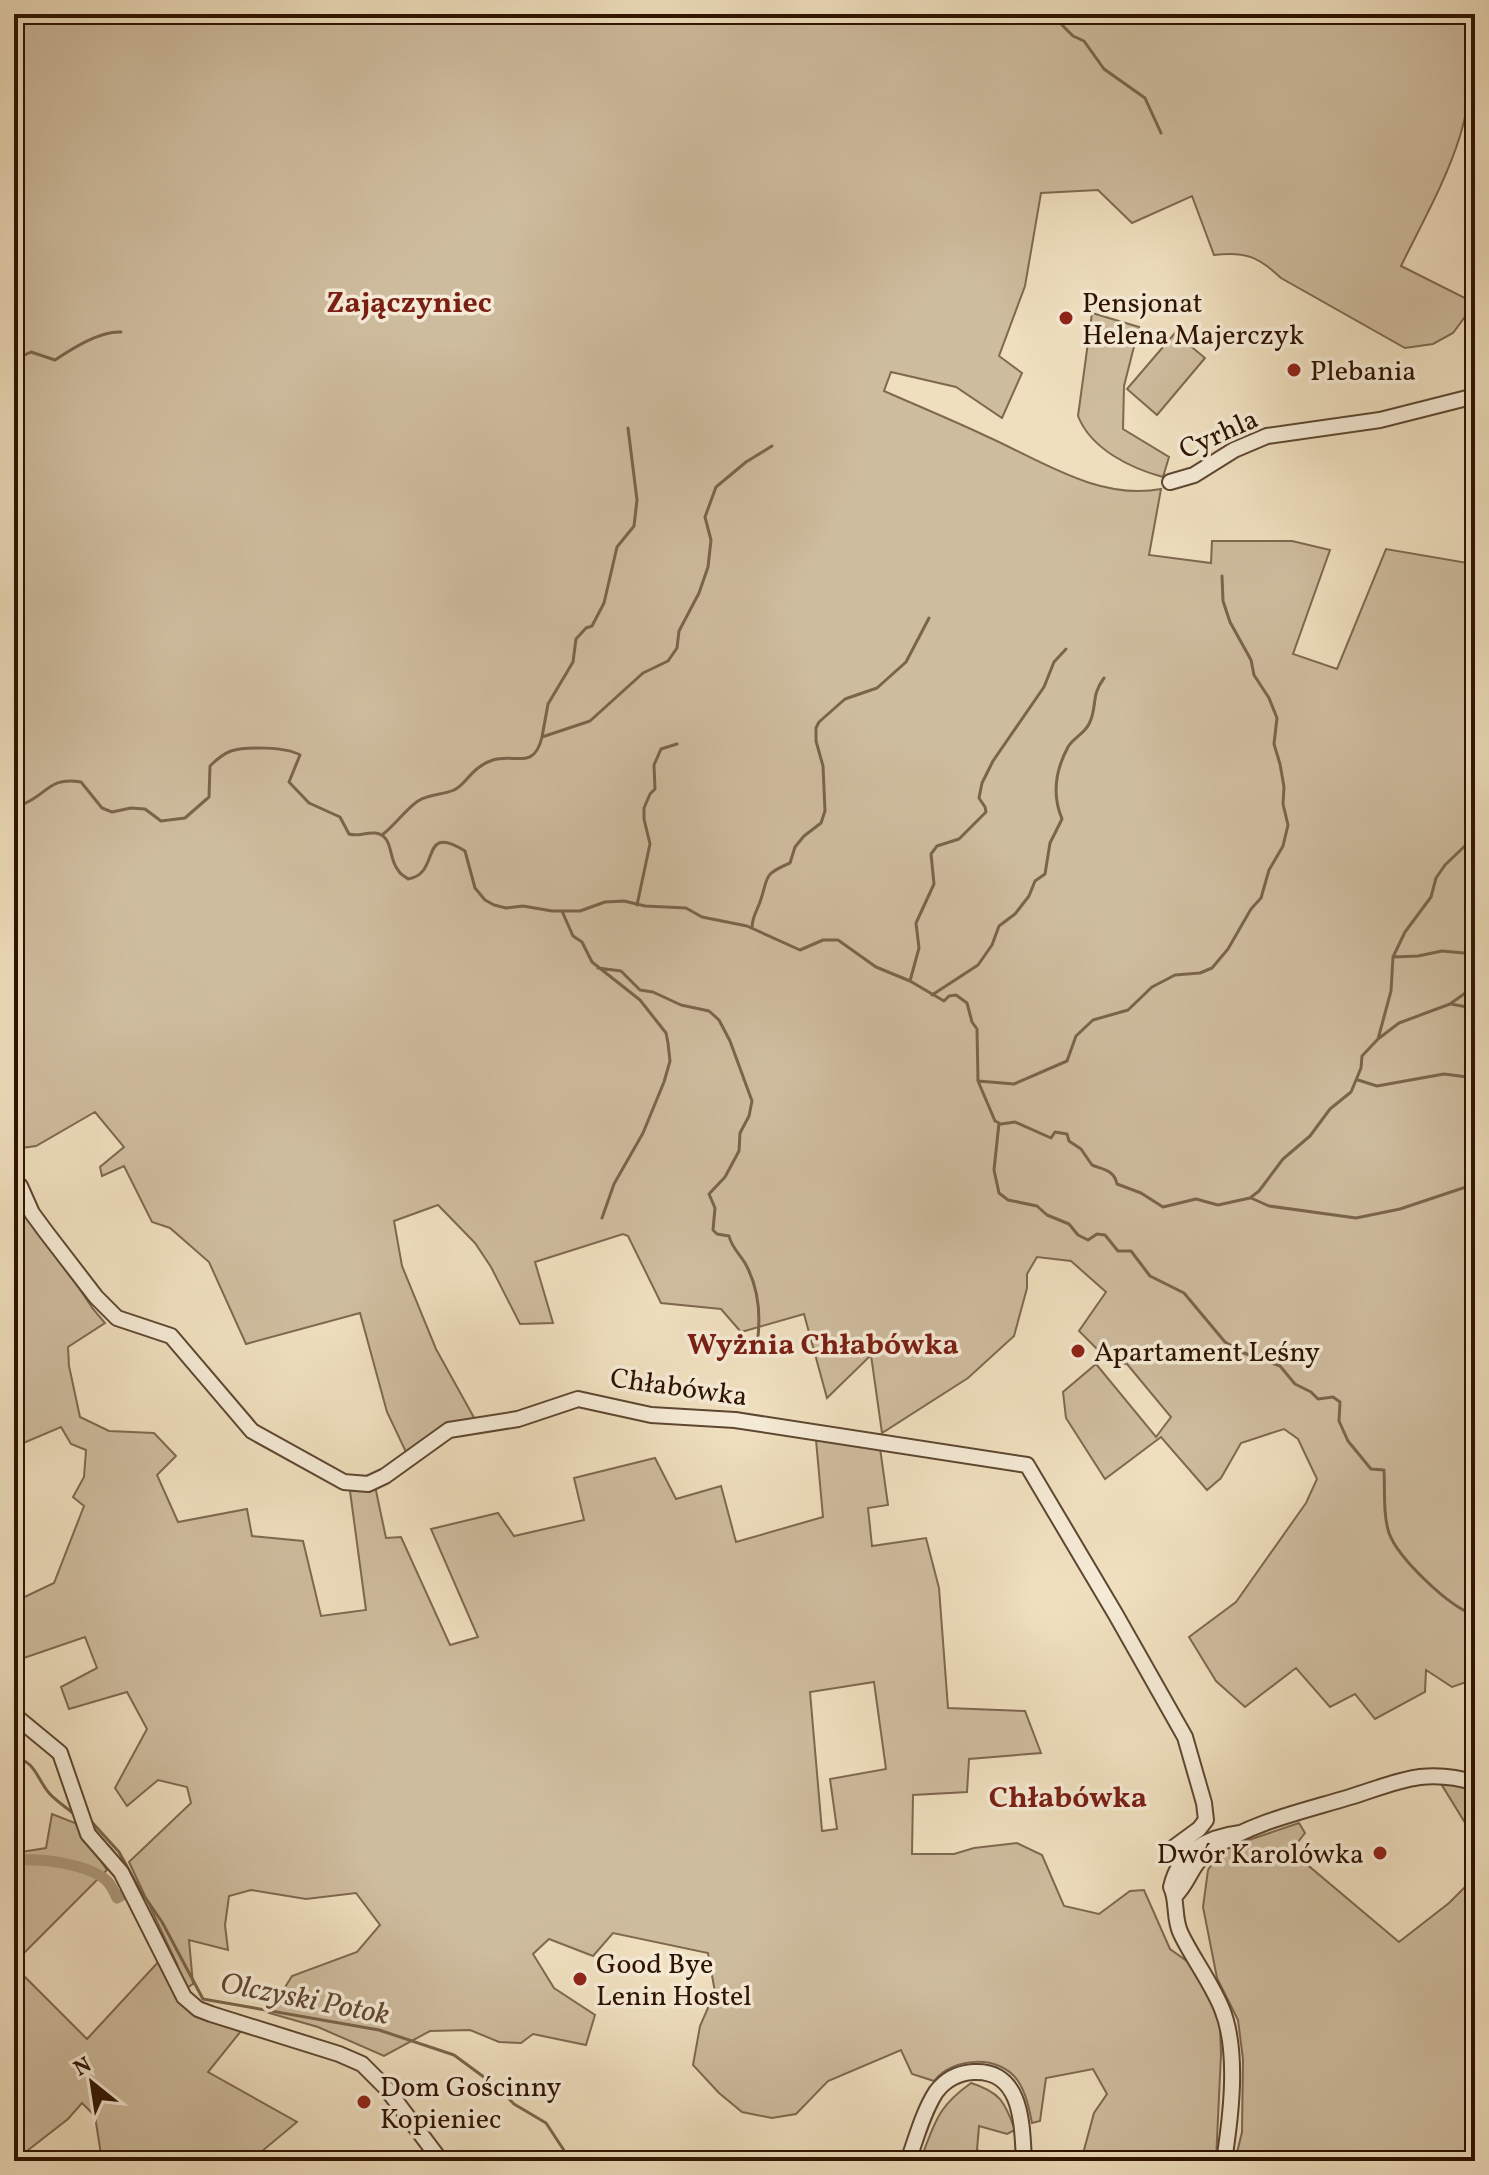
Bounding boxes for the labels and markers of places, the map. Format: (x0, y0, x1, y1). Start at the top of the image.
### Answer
place label: Pensjonat Helena Majerczyk (1082, 285, 1304, 356)
marker: Pensjonat Helena Majerczyk (1057, 309, 1075, 327)
place label: Plebania (1310, 353, 1416, 392)
marker: Plebania (1285, 361, 1303, 379)
place label: Apartament Leśny (1094, 1334, 1320, 1373)
marker: Apartament Leśny (1069, 1342, 1087, 1360)
place label: Dwór Karolówka (1157, 1836, 1364, 1875)
marker: Dwór Karolówka (1371, 1844, 1389, 1862)
place label: Good Bye Lenin Hostel (596, 1946, 752, 2017)
marker: Good Bye Lenin Hostel (571, 1970, 589, 1988)
place label: Dom Gościnny Kopieniec (380, 2069, 561, 2140)
marker: Dom Gościnny Kopieniec (355, 2093, 373, 2111)

